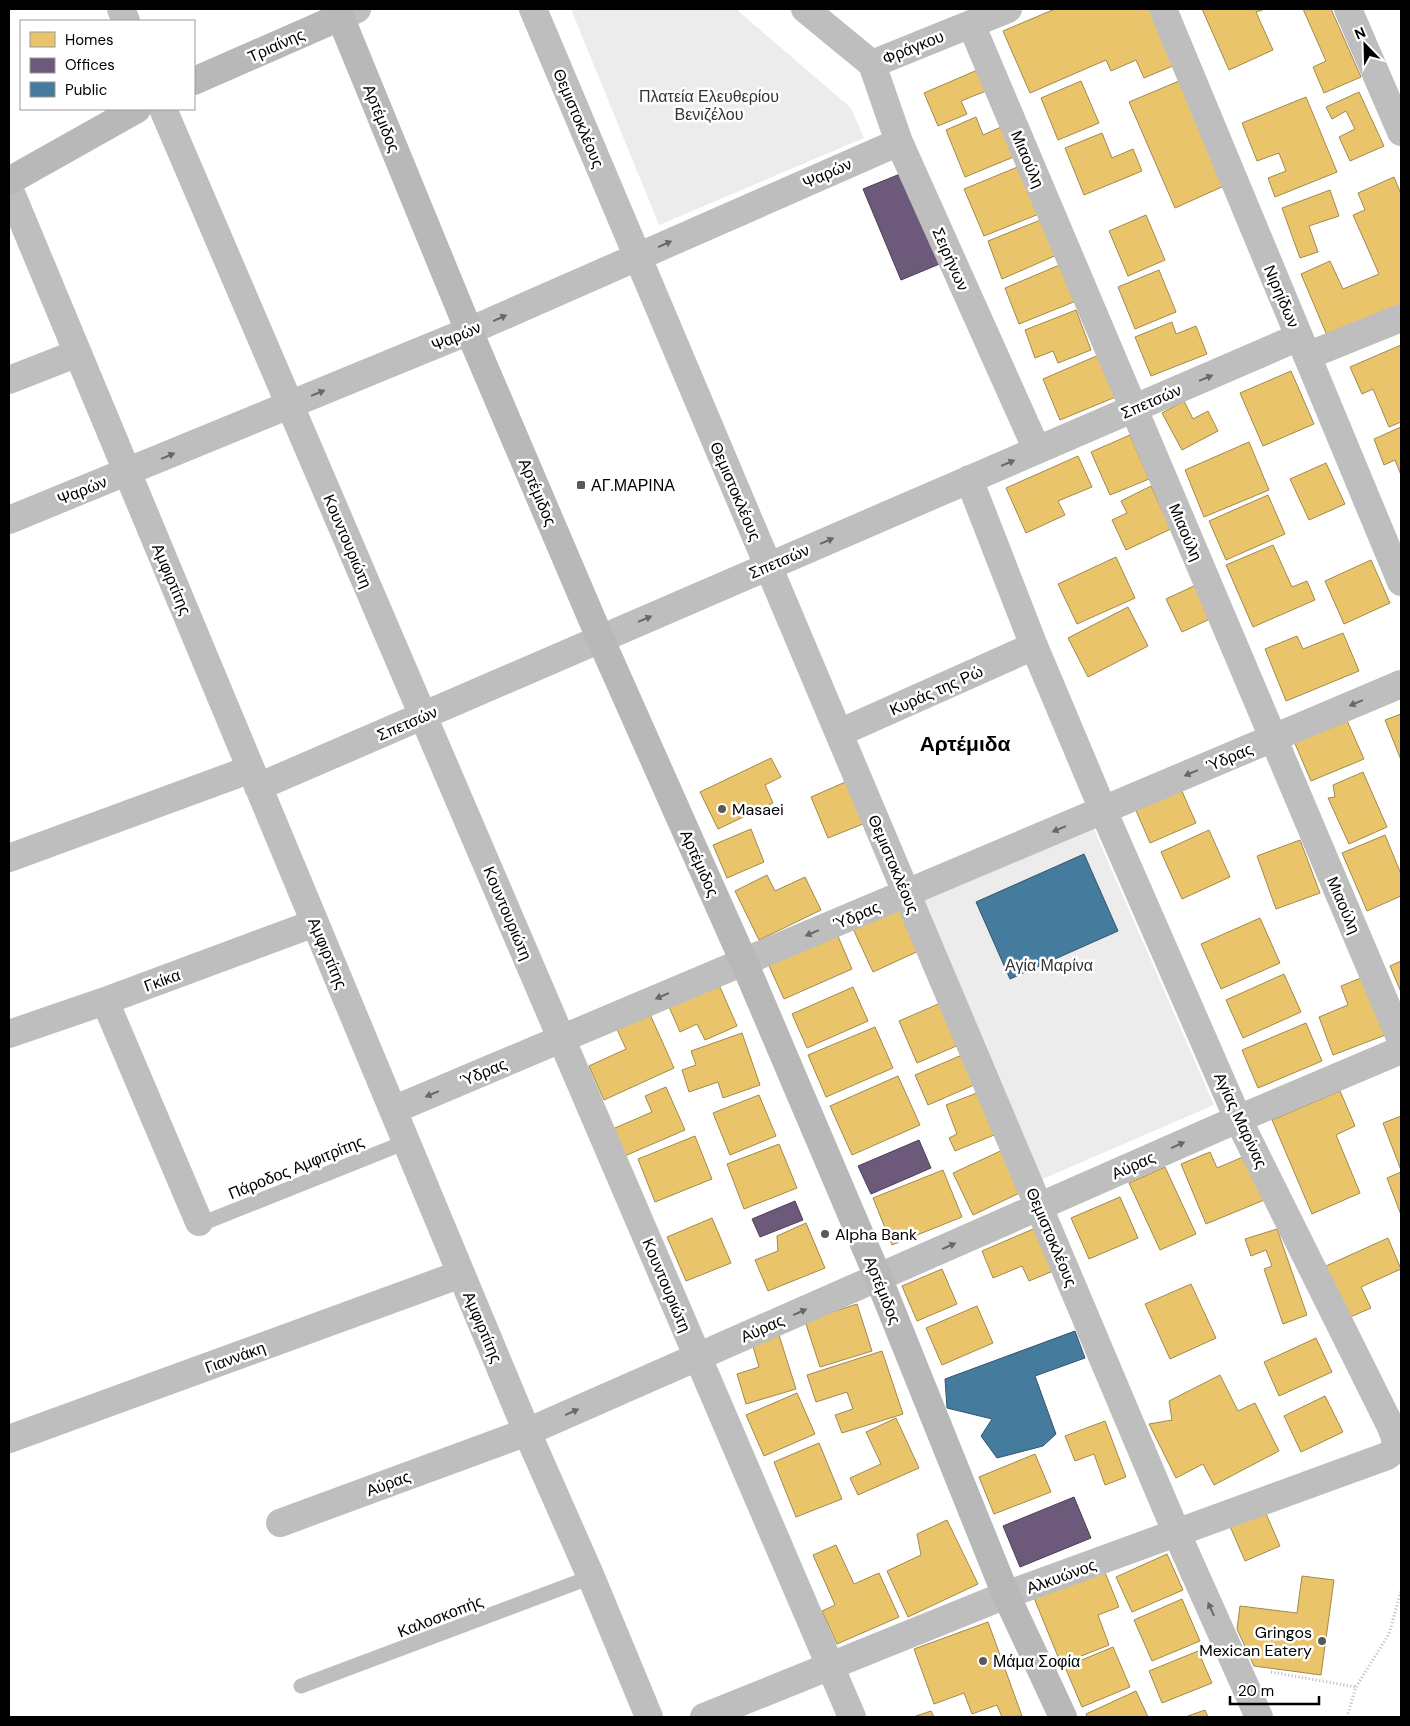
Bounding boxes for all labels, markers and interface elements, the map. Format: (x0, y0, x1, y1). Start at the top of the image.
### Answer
legend (20, 20, 195, 110)
north arrow (1340, 20, 1390, 70)
text: N (1352, 23, 1368, 43)
street label: Τριαίνης (245, 24, 308, 67)
street label: Φράγκου (879, 26, 947, 69)
text: Homes (65, 30, 114, 50)
text: Offices (65, 55, 115, 75)
street label: Θεμιστοκλέους (548, 65, 609, 171)
text: Public (65, 80, 107, 100)
street label: Αρτέμιδος (358, 81, 405, 155)
park label: Πλατεία Ελευθερίου Βενιζέλου (639, 86, 779, 125)
street label: Μιαούλη (1006, 127, 1049, 191)
street label: Ψαρών (799, 153, 855, 194)
street label: Σειρήνων (927, 224, 974, 294)
one-way arrow (658, 240, 672, 248)
street label: Νιρηίδων (1259, 262, 1304, 331)
one-way arrow (493, 313, 507, 321)
street label: Ψαρών (428, 317, 484, 356)
one-way arrow (1199, 373, 1213, 381)
street label: Σπετσών (1118, 379, 1185, 424)
one-way arrow (311, 389, 325, 397)
street label: Θεμιστοκλέους (705, 438, 766, 544)
one-way arrow (161, 451, 175, 459)
street label: Αρτέμιδος (514, 455, 561, 529)
one-way arrow (1001, 458, 1015, 466)
street label: Ψαρών (54, 471, 110, 510)
place label: ΑΓ.ΜΑΡΙΝΑ (591, 475, 675, 496)
marker: ΑΓ.ΜΑΡΙΝΑ (575, 479, 587, 491)
street label: Κουντουριώτη (318, 491, 377, 591)
street label: Μιαούλη (1164, 500, 1207, 564)
one-way arrow (820, 536, 834, 544)
street label: Σπετσών (746, 539, 813, 584)
street label: Αμφιρτίτης (147, 540, 196, 618)
one-way arrow (638, 614, 652, 622)
street label: Κυράς της Ρώ (886, 661, 986, 720)
one-way arrow (1349, 699, 1363, 707)
street label: Σπετσών (374, 701, 441, 746)
district label: Αρτέμιδα (920, 730, 1010, 758)
street label: Ύδρας (1203, 738, 1256, 777)
one-way arrow (1183, 770, 1198, 777)
place label: Masaei (732, 799, 784, 820)
marker: Masaei (716, 803, 728, 815)
street label: Θεμιστοκλέους (863, 811, 924, 917)
one-way arrow (1051, 825, 1066, 833)
street label: Αρτέμιδος (675, 826, 724, 900)
street label: Κουντουριώτη (478, 863, 537, 963)
street label: Μιαούλη (1322, 873, 1365, 937)
street label: Ύδρας (830, 896, 883, 935)
street label: Αμφιρτίτης (303, 914, 352, 992)
one-way arrow (804, 929, 819, 937)
park label: Αγία Μαρίνα (1005, 955, 1093, 976)
street label: Γκίκα (141, 964, 183, 997)
one-way arrow (655, 993, 670, 1001)
street label: Ύδρας (457, 1053, 510, 1092)
street label: Αγίας Μαρίνας (1209, 1069, 1272, 1172)
one-way arrow (425, 1090, 439, 1098)
street label: Πάροδος Αμφιτρίτης (225, 1131, 367, 1204)
one-way arrow (1171, 1141, 1185, 1149)
street label: Αύρας (1108, 1146, 1159, 1184)
street label: Θεμιστοκλέους (1021, 1184, 1082, 1290)
place label: Alpha Bank (835, 1224, 917, 1245)
marker: Alpha Bank (819, 1228, 831, 1240)
street label: Κουντουριώτη (637, 1235, 696, 1335)
one-way arrow (942, 1242, 956, 1250)
street label: Αρτέμιδος (859, 1253, 906, 1327)
street label: Αμφιρτίτης (458, 1288, 507, 1366)
one-way arrow (793, 1307, 807, 1315)
street label: Αύρας (737, 1309, 788, 1347)
street label: Γιαννάκη (202, 1337, 268, 1378)
one-way arrow (565, 1408, 579, 1416)
street label: Αύρας (363, 1466, 413, 1501)
street label: Αλκυώνος (1024, 1554, 1099, 1599)
street label: Καλοσκοπής (394, 1590, 486, 1642)
one-way arrow (1206, 1602, 1214, 1616)
place label: Gringos Mexican Eatery (1199, 1622, 1312, 1661)
marker: Gringos Mexican Eatery (1316, 1635, 1328, 1647)
place label: Μάμα Σοφία (993, 1651, 1080, 1672)
marker: Μάμα Σοφία (977, 1655, 989, 1667)
scale bar (1230, 1674, 1319, 1706)
text: 20 m (1238, 1681, 1274, 1701)

